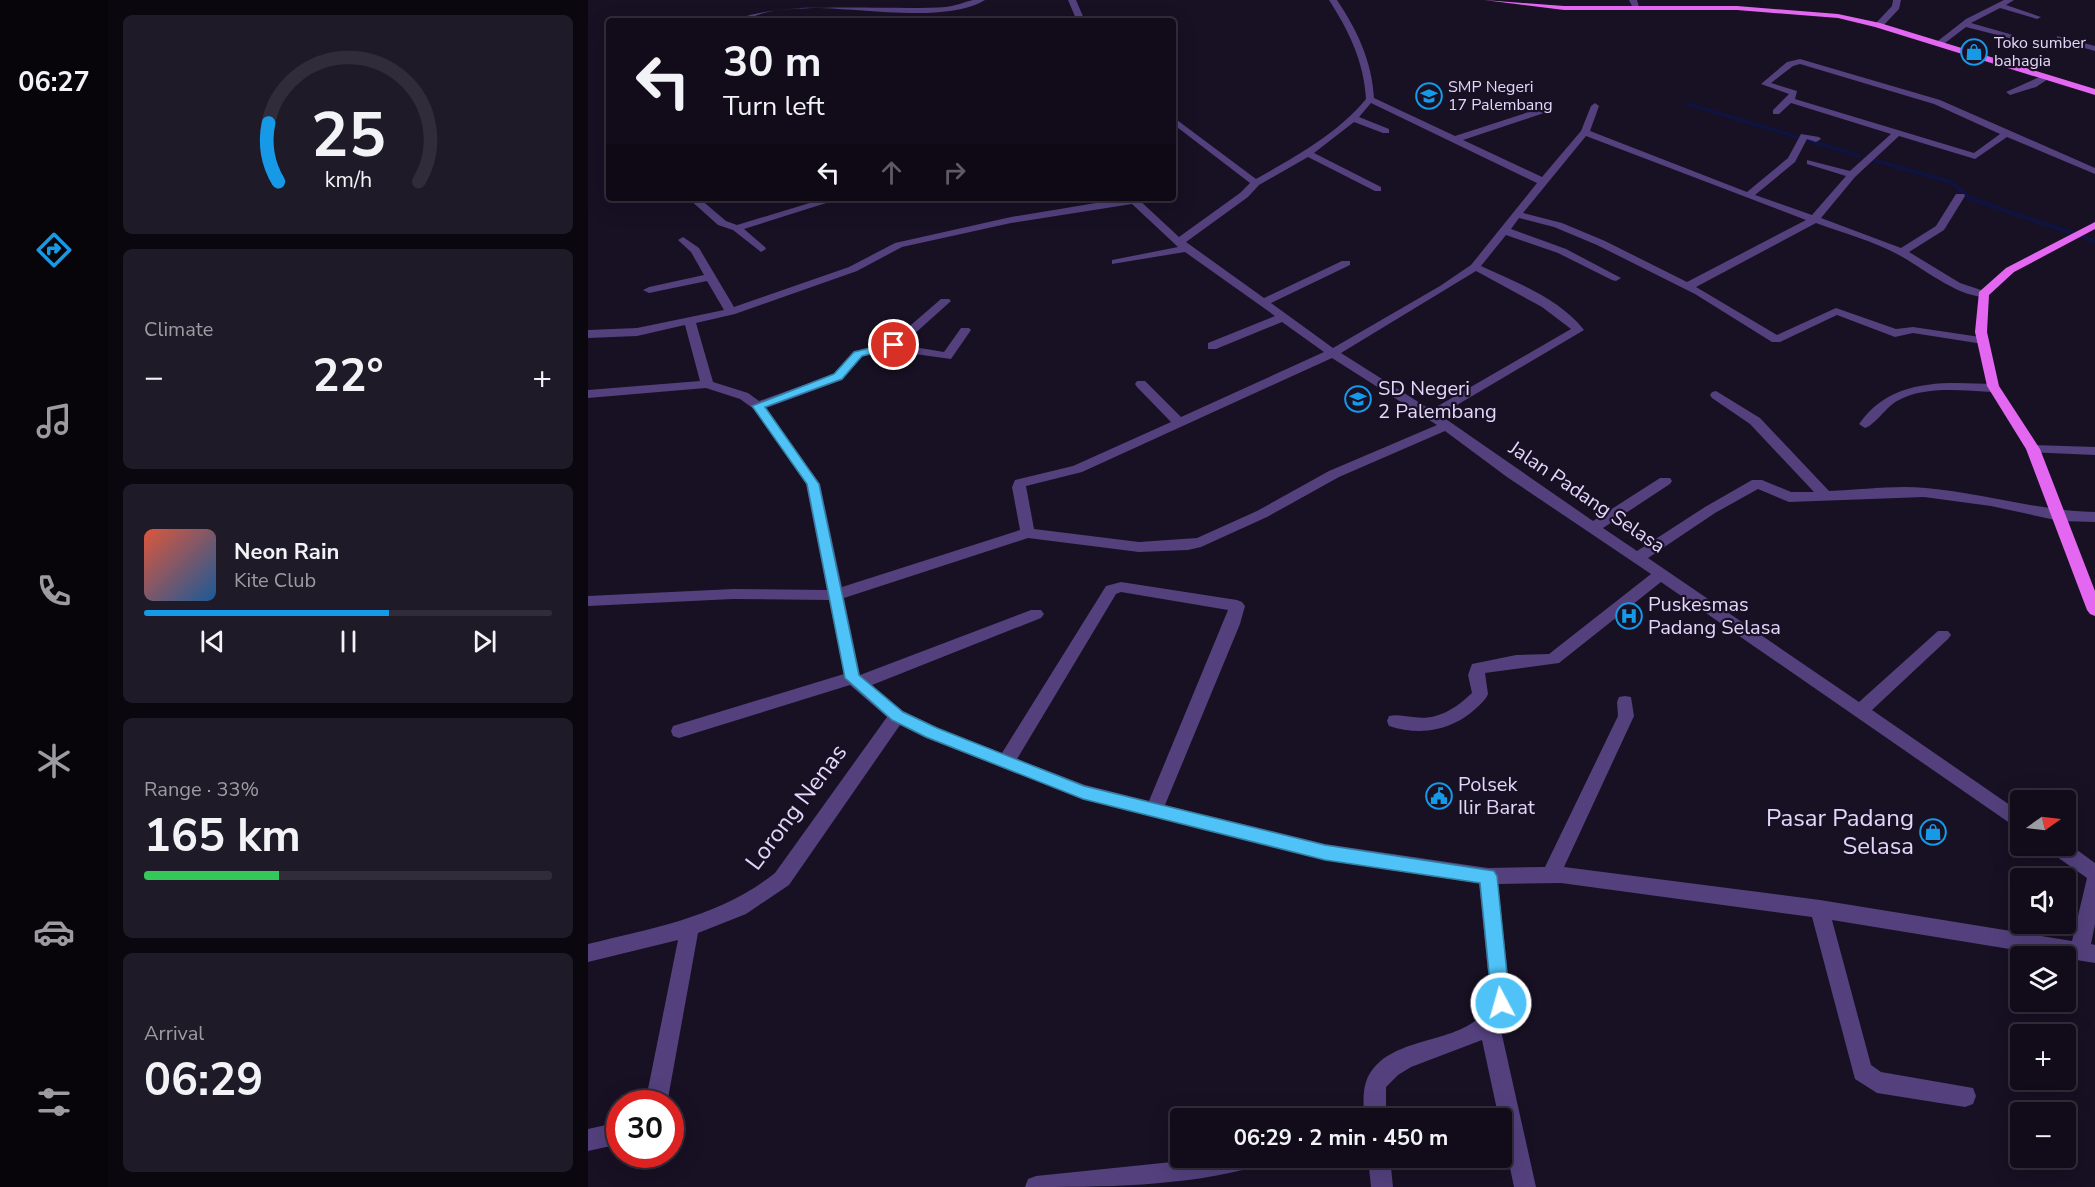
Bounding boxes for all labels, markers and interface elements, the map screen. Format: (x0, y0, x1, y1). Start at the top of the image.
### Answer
place label: Toko sumber bahagia (1994, 32, 2086, 72)
text: 30 m (723, 34, 822, 91)
shop icon: Toko sumber bahagia (1959, 37, 1989, 67)
icon: left (624, 42, 702, 120)
text: 06:27 (18, 64, 90, 101)
place label: SMP Negeri 17 Palembang (1448, 76, 1553, 116)
school or university icon: SMP Negeri 17 Palembang (1414, 81, 1444, 111)
text: Turn left (723, 88, 824, 125)
text: 25 (311, 93, 385, 178)
icon: left (812, 156, 845, 189)
icon: ahead (875, 156, 908, 189)
icon: right (938, 156, 971, 189)
text: km/h (324, 165, 372, 195)
icon: directions (33, 229, 75, 271)
text: Climate (144, 316, 213, 343)
pin (868, 319, 919, 370)
icon: arrive (877, 328, 910, 361)
text: 22° (312, 346, 384, 407)
text: − (144, 355, 164, 400)
text: + (532, 355, 552, 400)
place label: SD Negeri 2 Palembang (1378, 375, 1497, 425)
school or university icon: SD Negeri 2 Palembang (1343, 384, 1373, 414)
icon: music (33, 400, 75, 442)
street label: Jalan Padang Selasa (1503, 434, 1670, 559)
text: Neon Rain (234, 537, 339, 567)
text: Kite Club (234, 567, 316, 594)
icon: phone (33, 570, 75, 612)
place label: Puskesmas Padang Selasa (1648, 591, 1781, 641)
hospital icon: Puskesmas Padang Selasa (1614, 601, 1644, 631)
icon: previous (196, 625, 229, 658)
icon: pause (332, 625, 365, 658)
icon: next (468, 625, 501, 658)
street label: Lorong Nenas (738, 737, 854, 877)
icon: climate (33, 740, 75, 782)
place label: Polsek Ilir Barat (1458, 771, 1536, 821)
text: Range · 33% (144, 776, 259, 803)
public building icon: Polsek Ilir Barat (1424, 781, 1454, 811)
north arrow (2010, 790, 2076, 856)
map controls (2010, 790, 2076, 1168)
place label: Pasar Padang Selasa (1766, 802, 1914, 862)
text: 165 km (144, 806, 301, 867)
shop icon: Pasar Padang Selasa (1918, 817, 1948, 847)
button: sound (2010, 868, 2076, 934)
icon: car (33, 911, 75, 953)
button: layers (2010, 946, 2076, 1012)
position arrow (1469, 971, 1533, 1035)
text: Arrival (144, 1020, 204, 1047)
button: + (2010, 1024, 2076, 1090)
text: 06:29 (144, 1050, 263, 1111)
icon: filters (33, 1081, 75, 1123)
speed limit sign: 30 (606, 1090, 684, 1168)
button: − (2010, 1102, 2076, 1168)
text: 06:29 · 2 min · 450 m (1234, 1123, 1448, 1153)

